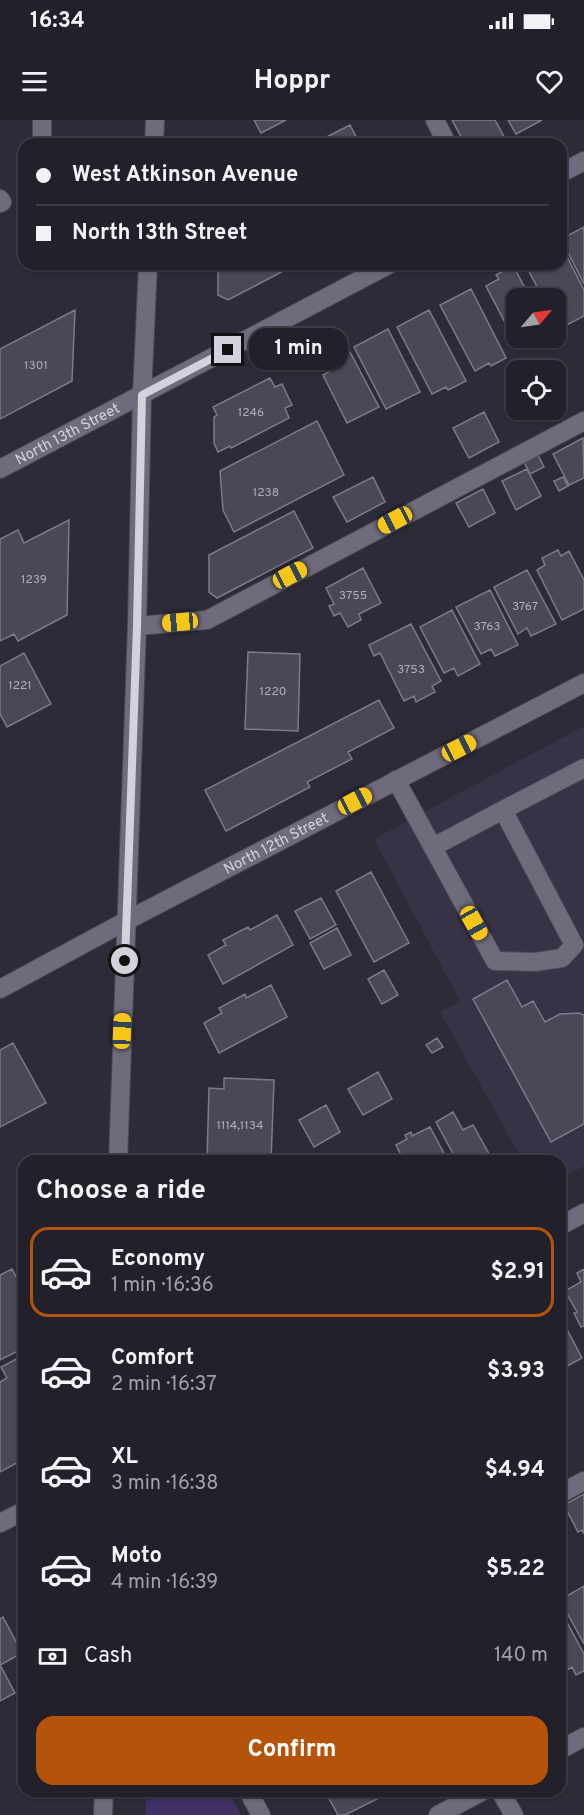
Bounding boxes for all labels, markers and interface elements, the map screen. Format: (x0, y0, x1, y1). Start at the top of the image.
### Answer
text: 16:34 (30, 8, 85, 35)
text: Hoppr (254, 64, 330, 98)
icon: menu (18, 65, 51, 98)
icon: heart (533, 65, 566, 98)
text: West Atkinson Avenue (72, 162, 298, 189)
text: North 13th Street (72, 220, 247, 247)
north arrow (506, 288, 566, 348)
map controls (506, 288, 566, 420)
callout: 1 min (249, 329, 348, 371)
route end (214, 336, 241, 363)
text: 1 min (274, 336, 323, 362)
house number: 1301 (24, 358, 48, 374)
button: locate (506, 360, 566, 420)
street label: North 13th Street (12, 400, 123, 470)
house number: 1246 (238, 405, 264, 421)
house number: 1238 (253, 485, 279, 501)
car (375, 504, 415, 536)
car (270, 559, 310, 591)
house number: 1239 (21, 572, 47, 588)
house number: 3755 (339, 588, 367, 604)
house number: 3767 (512, 599, 538, 615)
car (161, 611, 199, 633)
house number: 3763 (473, 619, 501, 635)
house number: 3753 (397, 662, 425, 678)
house number: 1221 (8, 678, 32, 694)
house number: 1220 (260, 684, 286, 700)
car (439, 732, 479, 764)
car (335, 785, 375, 817)
street label: North 12th Street (221, 809, 332, 880)
car (457, 903, 491, 943)
route start (111, 947, 138, 974)
car (112, 1013, 132, 1049)
house number: 1114,1134 (217, 1118, 263, 1134)
text: Choose a ride (36, 1174, 206, 1208)
icon: car (39, 1245, 93, 1299)
text: Economy (111, 1246, 205, 1273)
text: $2.91 (491, 1259, 545, 1286)
text: 1 min · 16:36 (111, 1273, 214, 1299)
icon: car (39, 1344, 93, 1398)
text: Comfort (111, 1345, 194, 1372)
text: $3.93 (487, 1358, 545, 1385)
text: 2 min · 16:37 (111, 1372, 217, 1398)
icon: car (39, 1443, 93, 1497)
text: XL (111, 1444, 138, 1471)
text: $4.94 (485, 1457, 545, 1484)
text: 3 min · 16:38 (111, 1471, 219, 1497)
icon: car (39, 1542, 93, 1596)
text: Moto (111, 1543, 162, 1570)
text: $5.22 (486, 1556, 545, 1583)
text: 4 min · 16:39 (111, 1570, 218, 1596)
icon: cash (36, 1640, 69, 1673)
text: Cash (84, 1643, 133, 1670)
text: 140 m (494, 1643, 548, 1669)
button: Confirm (36, 1716, 548, 1785)

